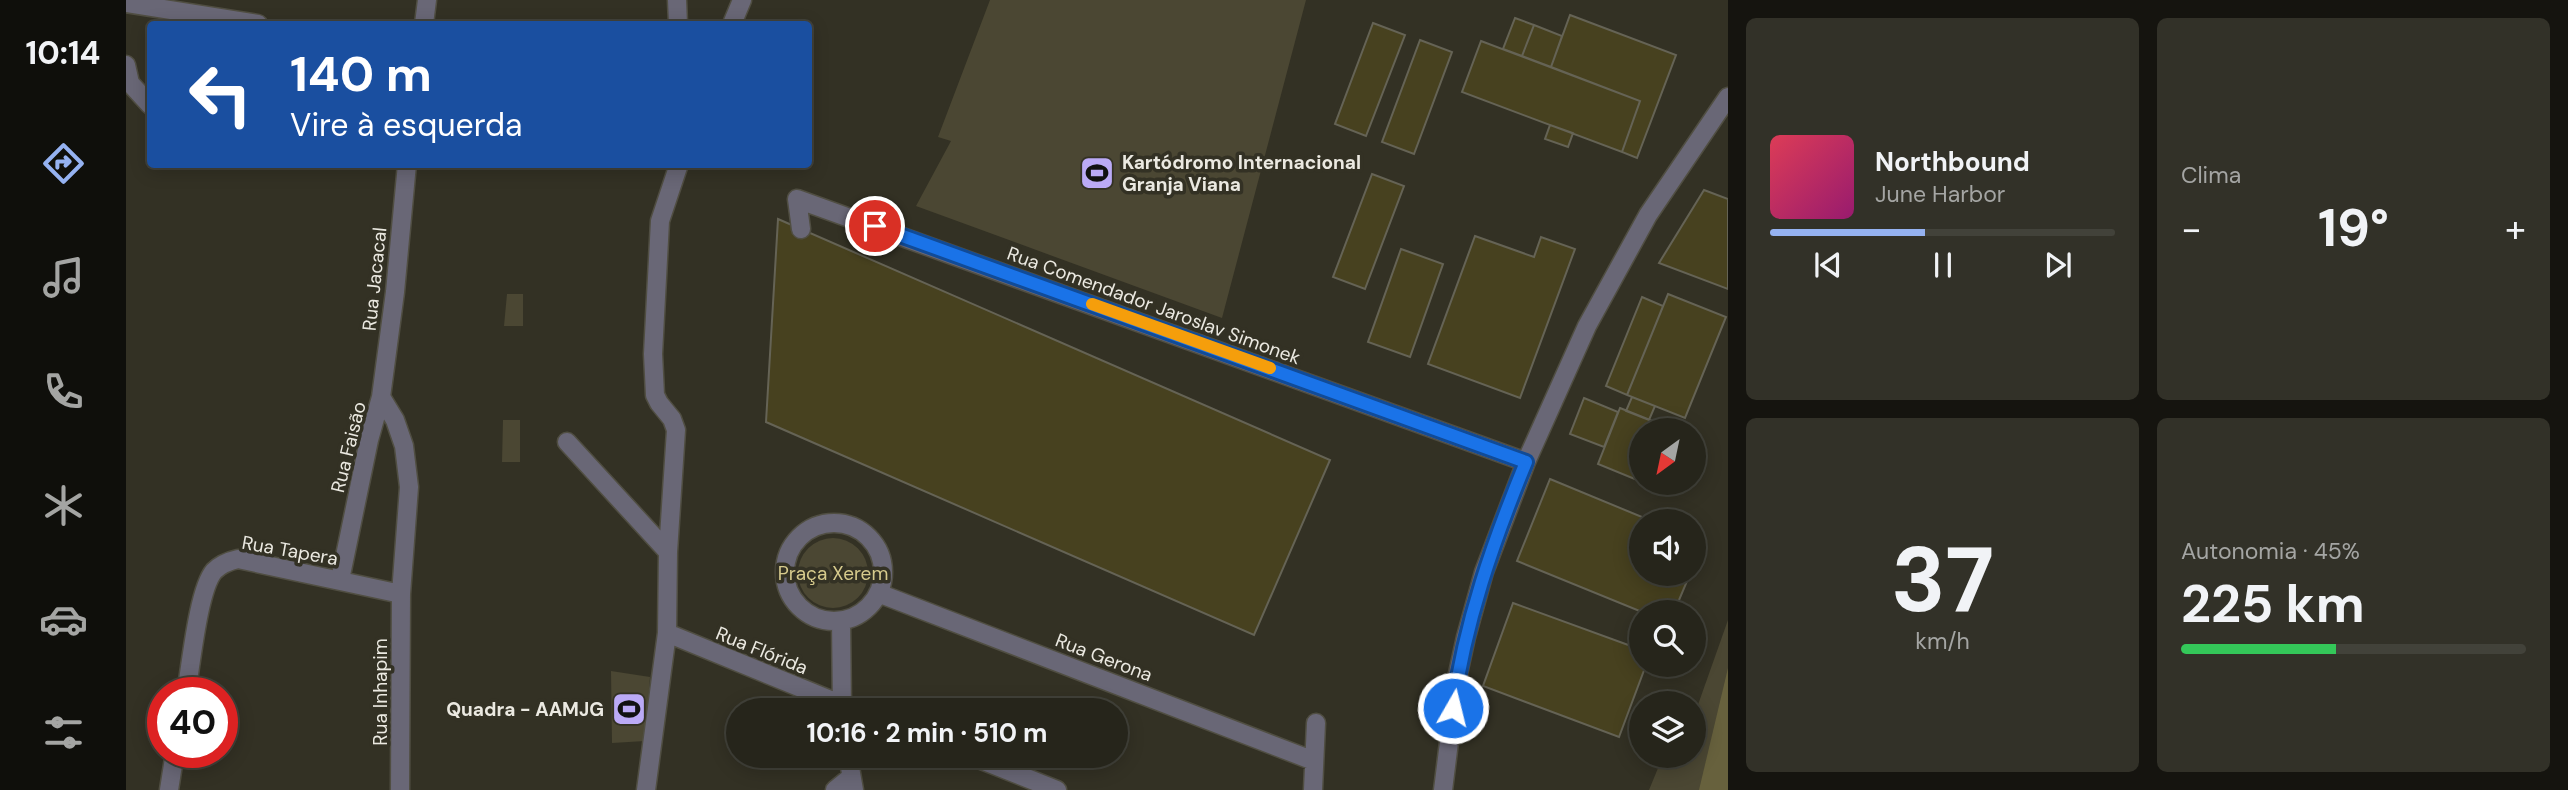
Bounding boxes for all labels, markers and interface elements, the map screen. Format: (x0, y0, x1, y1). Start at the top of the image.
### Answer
text: 10:14 (26, 32, 100, 74)
text: 140 m (290, 42, 432, 106)
icon: left (175, 49, 266, 140)
text: Vire à esquerda (290, 104, 522, 146)
icon: directions (39, 139, 88, 188)
text: Northbound (1875, 145, 2030, 179)
place label: Kartódromo Internacional Granja Viana (1122, 150, 1361, 197)
sports icon: Kartódromo Internacional Granja Viana (1078, 154, 1116, 192)
text: Clima (2181, 160, 2241, 190)
text: June Harbor (1875, 179, 2005, 209)
text: 19° (2318, 194, 2389, 262)
pin (845, 196, 905, 256)
text: − (2181, 204, 2202, 254)
text: + (2505, 204, 2526, 254)
icon: arrive (856, 207, 894, 245)
street label: Rua Jacacal (357, 226, 392, 332)
street label: Rua Comendador Jaroslav Simonek (1004, 241, 1304, 370)
icon: previous (1809, 246, 1847, 284)
icon: pause (1924, 246, 1962, 284)
icon: next (2039, 246, 2077, 284)
icon: music (39, 253, 88, 302)
icon: phone (39, 367, 88, 416)
street label: Rua Faisão (325, 399, 372, 495)
north arrow (1629, 418, 1706, 495)
map controls (1629, 418, 1706, 768)
icon: climate (39, 481, 88, 530)
button: sound (1629, 509, 1706, 586)
text: 37 (1891, 521, 1994, 639)
street label: Rua Tapera (240, 530, 340, 571)
text: Autonomia · 45% (2181, 536, 2360, 566)
park label: Praça Xerem (778, 561, 888, 586)
text: 225 km (2181, 570, 2365, 638)
icon: car (39, 595, 88, 644)
button: search (1629, 600, 1706, 677)
street label: Rua Flórida (712, 621, 811, 680)
text: km/h (1915, 626, 1970, 656)
street label: Rua Gerona (1052, 628, 1156, 687)
street label: Rua Inhapim (368, 638, 393, 746)
position arrow (1416, 671, 1490, 745)
speed limit sign: 40 (147, 677, 238, 768)
sports icon: Quadra - AAMJG (610, 690, 648, 728)
button: layers (1629, 691, 1706, 768)
place label: Quadra - AAMJG (446, 697, 604, 722)
icon: filters (39, 708, 88, 757)
text: 10:16 · 2 min · 510 m (806, 716, 1048, 750)

